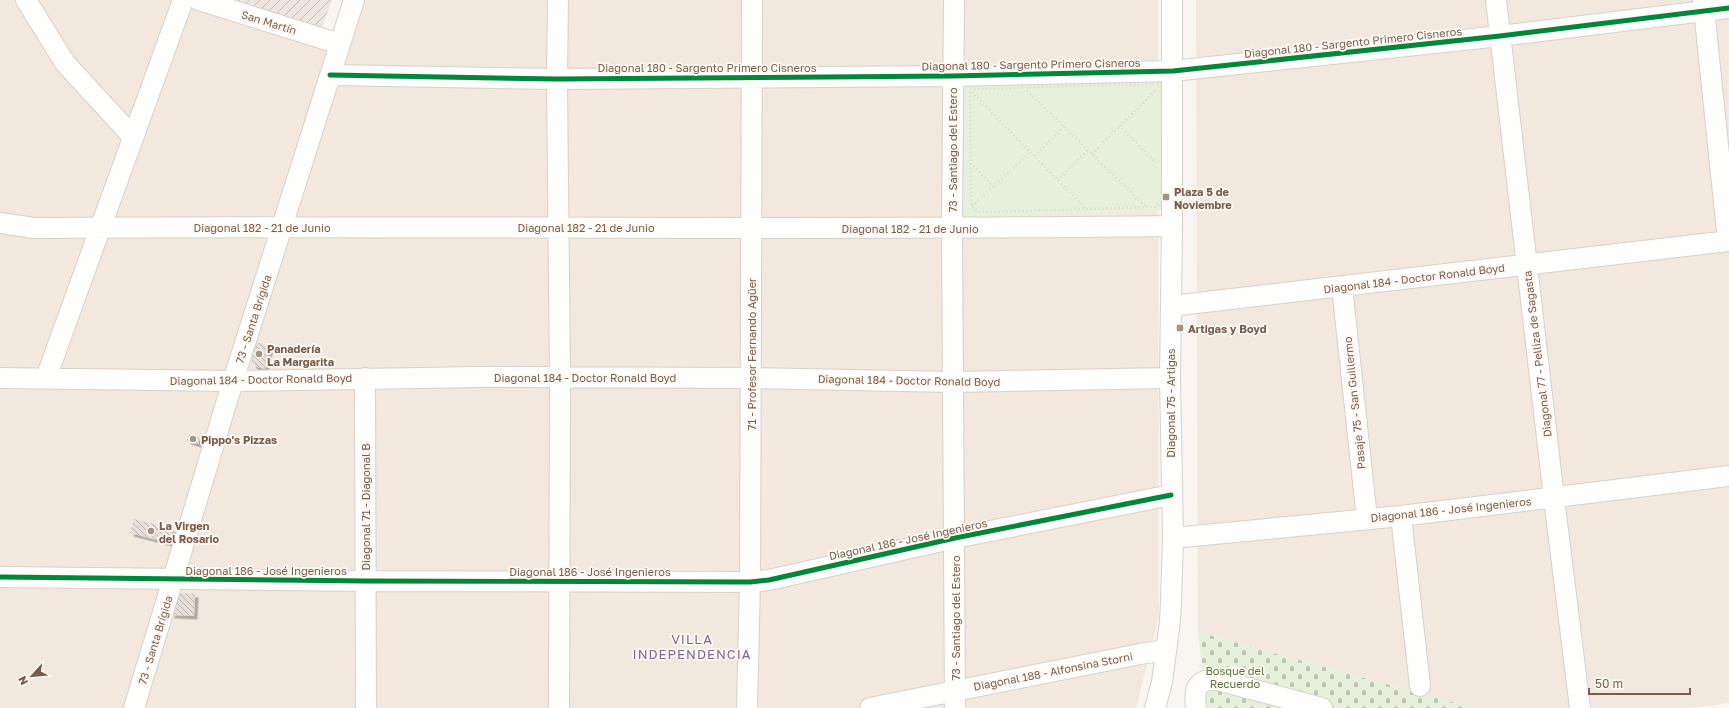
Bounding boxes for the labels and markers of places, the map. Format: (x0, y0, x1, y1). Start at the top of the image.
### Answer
place label: Plaza 5 de Noviembre (1174, 185, 1232, 211)
marker: Plaza 5 de Noviembre (1161, 192, 1171, 202)
place label: Artigas y Boyd (1188, 322, 1267, 335)
marker: Artigas y Boyd (1175, 323, 1185, 333)
place label: Panadería La Margarita (267, 342, 334, 368)
marker: Panadería La Margarita (254, 349, 264, 359)
place label: Pippo's Pizzas (201, 433, 277, 446)
marker: Pippo's Pizzas (188, 434, 198, 444)
place label: La Virgen del Rosario (159, 519, 220, 545)
marker: La Virgen del Rosario (146, 526, 156, 536)

